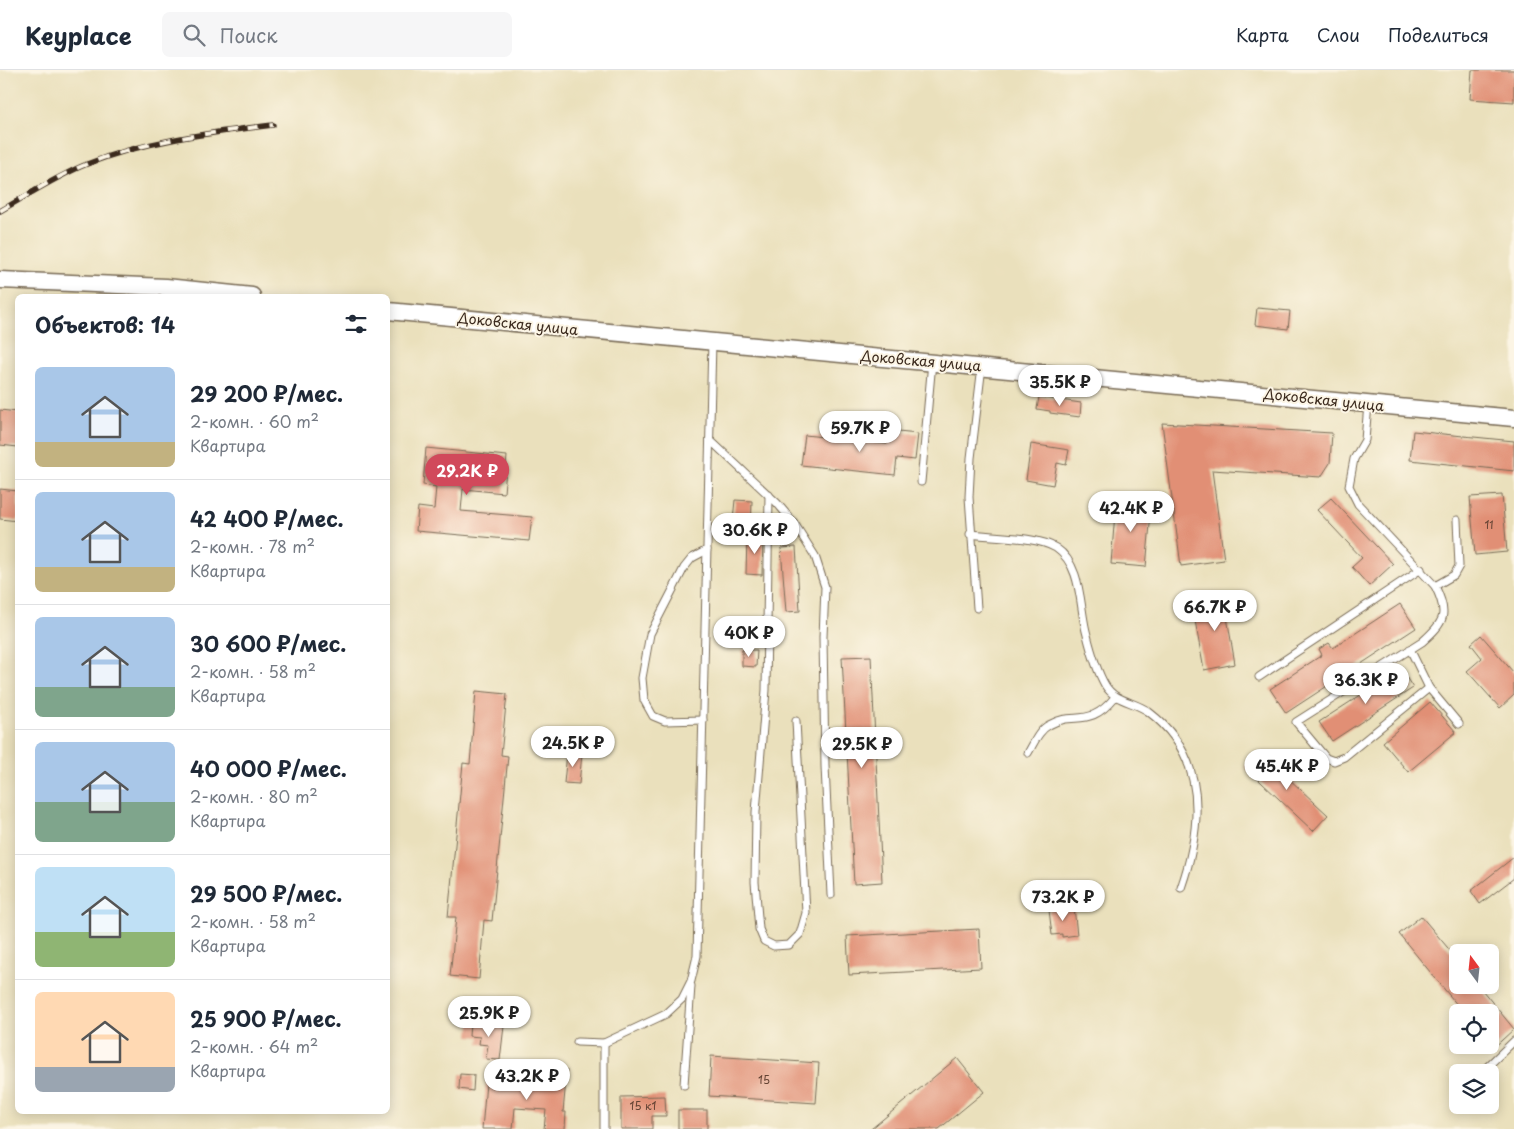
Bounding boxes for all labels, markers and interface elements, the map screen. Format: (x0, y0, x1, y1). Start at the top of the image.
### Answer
search box (162, 12, 512, 57)
text: Keyplace (25, 17, 132, 53)
icon: search (180, 21, 208, 49)
text: Поиск (220, 21, 277, 49)
text: Карта (1236, 21, 1289, 48)
text: Слои (1317, 21, 1360, 48)
text: Поделиться (1388, 21, 1489, 48)
street label: Доковская улица (456, 307, 579, 340)
text: Объектов: 14 (35, 308, 175, 340)
icon: filters (342, 310, 370, 338)
street label: Доковская улица (859, 345, 982, 376)
pin: 35.5K ₽ (1014, 364, 1106, 407)
text: 35.5K ₽ (1029, 369, 1091, 393)
text: 29 200 ₽/мес. (190, 377, 343, 409)
street label: Доковская улица (1262, 383, 1385, 416)
icon: home (75, 387, 135, 447)
text: 2-комн. · 60 m² (190, 409, 319, 433)
pin: 59.7K ₽ (814, 410, 906, 453)
text: 59.7K ₽ (830, 415, 890, 439)
text: Квартира (190, 433, 265, 457)
pin: 29.2K ₽ (421, 454, 513, 496)
text: 29.2K ₽ (436, 458, 498, 482)
pin: 42.4K ₽ (1085, 490, 1177, 533)
text: 42.4K ₽ (1099, 495, 1163, 519)
text: 42 400 ₽/мес. (190, 502, 344, 534)
icon: home (75, 512, 135, 572)
pin: 30.6K ₽ (709, 512, 801, 555)
house number: 11 (1484, 516, 1494, 533)
text: 30.6K ₽ (722, 517, 788, 541)
text: 2-комн. · 78 m² (190, 534, 315, 558)
text: Квартира (190, 558, 265, 582)
pin: 66.7K ₽ (1169, 590, 1261, 632)
text: 66.7K ₽ (1184, 594, 1246, 618)
pin: 40K ₽ (714, 616, 784, 658)
text: 40K ₽ (724, 620, 774, 644)
text: 30 600 ₽/мес. (190, 627, 346, 659)
icon: home (75, 637, 135, 697)
text: 2-комн. · 58 m² (190, 659, 316, 683)
pin: 36.3K ₽ (1320, 662, 1412, 705)
text: 36.3K ₽ (1334, 667, 1398, 691)
text: Квартира (190, 683, 265, 707)
pin: 24.5K ₽ (527, 726, 619, 768)
pin: 29.5K ₽ (816, 726, 908, 769)
text: 24.5K ₽ (542, 730, 604, 754)
text: 29.5K ₽ (832, 731, 892, 755)
pin: 45.4K ₽ (1241, 748, 1333, 791)
text: 40 000 ₽/мес. (190, 752, 347, 784)
text: 45.4K ₽ (1255, 753, 1319, 777)
icon: home (75, 762, 135, 822)
text: 2-комн. · 80 m² (190, 784, 318, 808)
text: Квартира (190, 808, 265, 832)
text: 29 500 ₽/мес. (190, 877, 342, 909)
pin: 73.2K ₽ (1017, 880, 1109, 922)
text: 73.2K ₽ (1032, 884, 1094, 908)
icon: home (75, 887, 135, 947)
text: 2-комн. · 58 m² (190, 909, 316, 933)
text: Квартира (190, 933, 265, 957)
north arrow (1449, 944, 1499, 994)
map controls (1449, 944, 1499, 1114)
pin: 25.9K ₽ (443, 996, 535, 1038)
text: 25.9K ₽ (459, 1000, 519, 1024)
text: 25 900 ₽/мес. (190, 1002, 342, 1034)
button: locate (1449, 1004, 1499, 1054)
icon: home (75, 1012, 135, 1072)
text: 2-комн. · 64 m² (190, 1034, 318, 1058)
text: Квартира (190, 1058, 265, 1082)
pin: 43.2K ₽ (481, 1058, 573, 1101)
text: 43.2K ₽ (495, 1063, 559, 1087)
button: layers (1449, 1064, 1499, 1114)
house number: 15 (758, 1071, 770, 1088)
house number: 15 к1 (630, 1097, 656, 1114)

